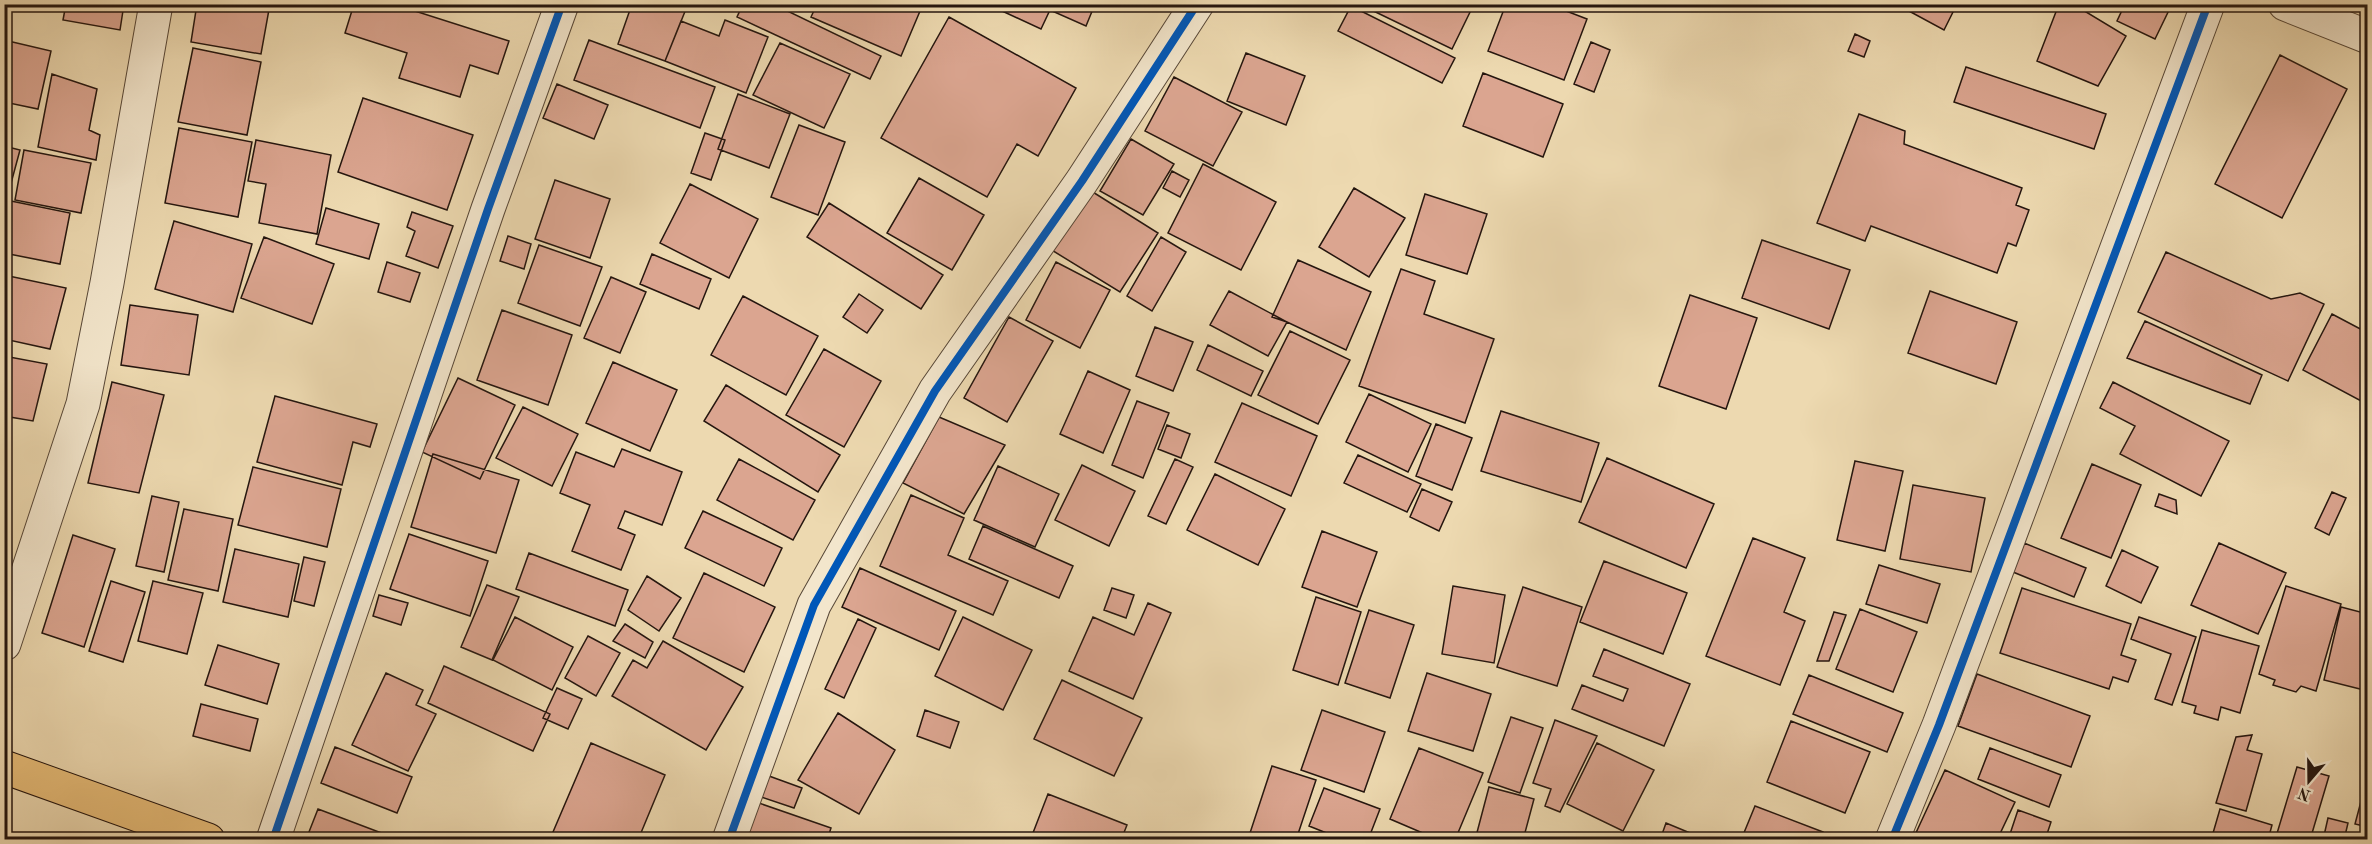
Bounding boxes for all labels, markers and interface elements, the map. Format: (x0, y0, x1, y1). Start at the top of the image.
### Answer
north arrow (2279, 751, 2339, 811)
text: N (2295, 783, 2313, 803)

